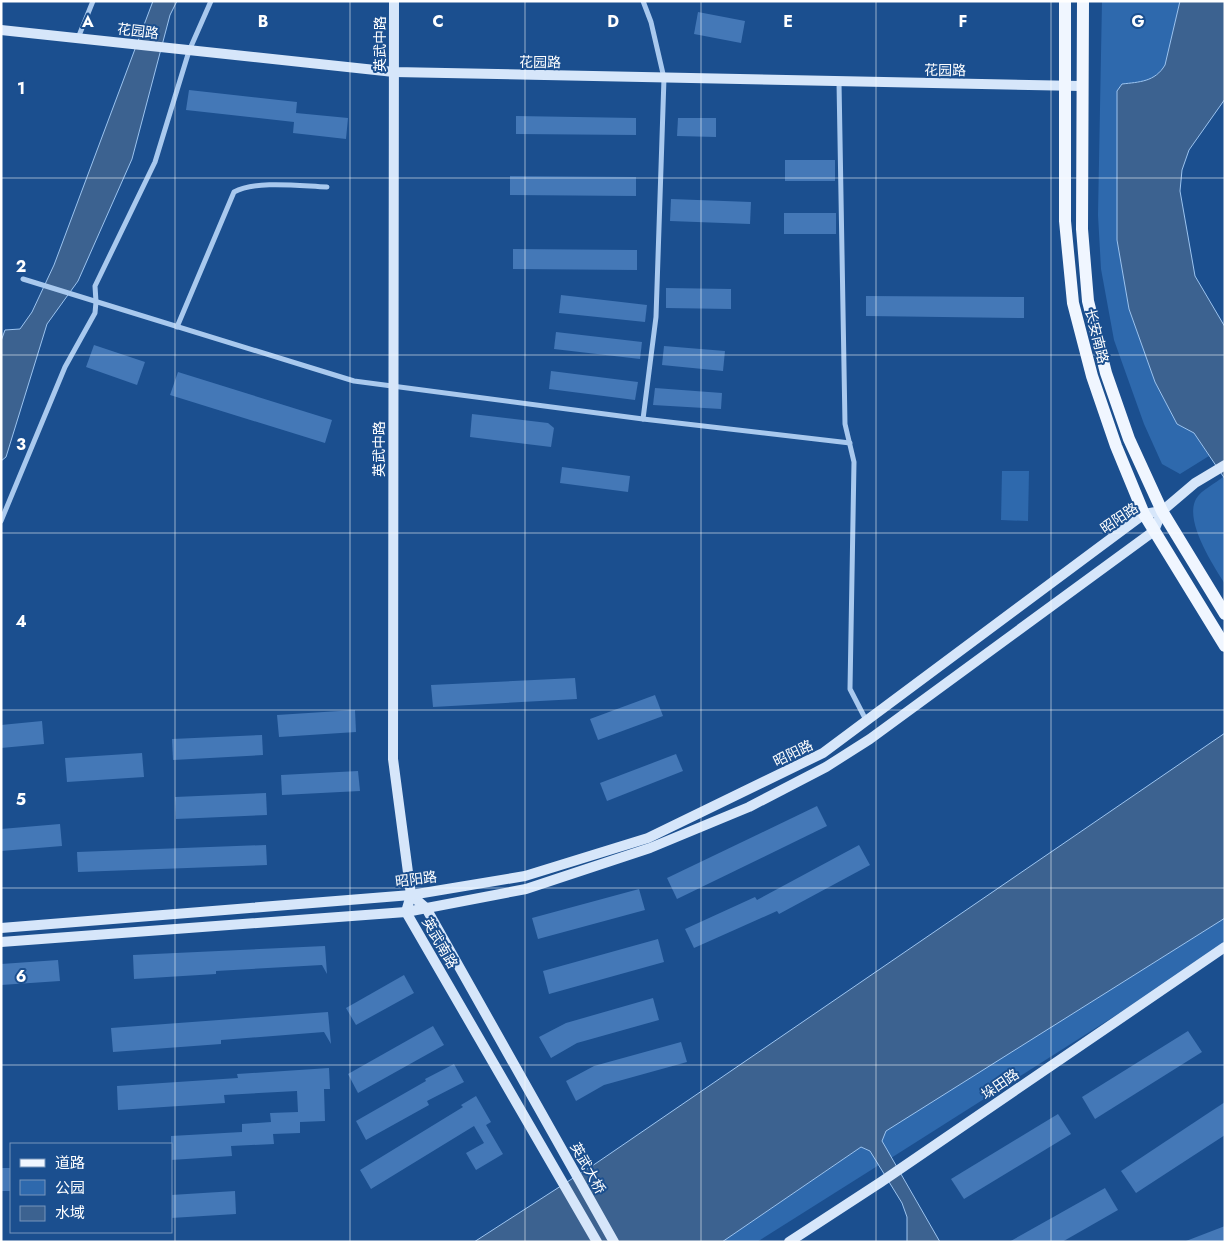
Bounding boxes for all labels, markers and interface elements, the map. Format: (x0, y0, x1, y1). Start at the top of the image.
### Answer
text: A (81, 10, 94, 33)
text: B (258, 10, 268, 33)
text: C (432, 10, 444, 33)
text: D (607, 10, 619, 33)
text: E (783, 10, 793, 33)
text: F (959, 10, 967, 33)
text: G (1131, 10, 1145, 33)
street label: 英武中路 (370, 16, 390, 72)
street label: 花园路 (116, 19, 160, 43)
street label: 花园路 (519, 52, 561, 72)
street label: 花园路 (924, 60, 966, 80)
text: 1 (17, 77, 25, 100)
text: 2 (16, 255, 26, 278)
street label: 长安南路 (1081, 306, 1113, 366)
street label: 英武中路 (369, 421, 389, 477)
text: 3 (16, 433, 26, 456)
street label: 昭阳路 (1096, 498, 1142, 538)
text: 4 (15, 610, 27, 633)
street label: 昭阳路 (770, 735, 816, 771)
text: 5 (16, 788, 26, 811)
street label: 昭阳路 (394, 867, 438, 891)
street label: 英武南路 (417, 914, 463, 972)
text: 6 (16, 965, 26, 988)
street label: 垛田路 (977, 1064, 1023, 1104)
street label: 英武大桥 (566, 1139, 610, 1197)
legend (10, 1143, 172, 1233)
text: 道路 (55, 1152, 85, 1174)
text: 公园 (55, 1177, 85, 1199)
text: 水域 (55, 1202, 85, 1224)

